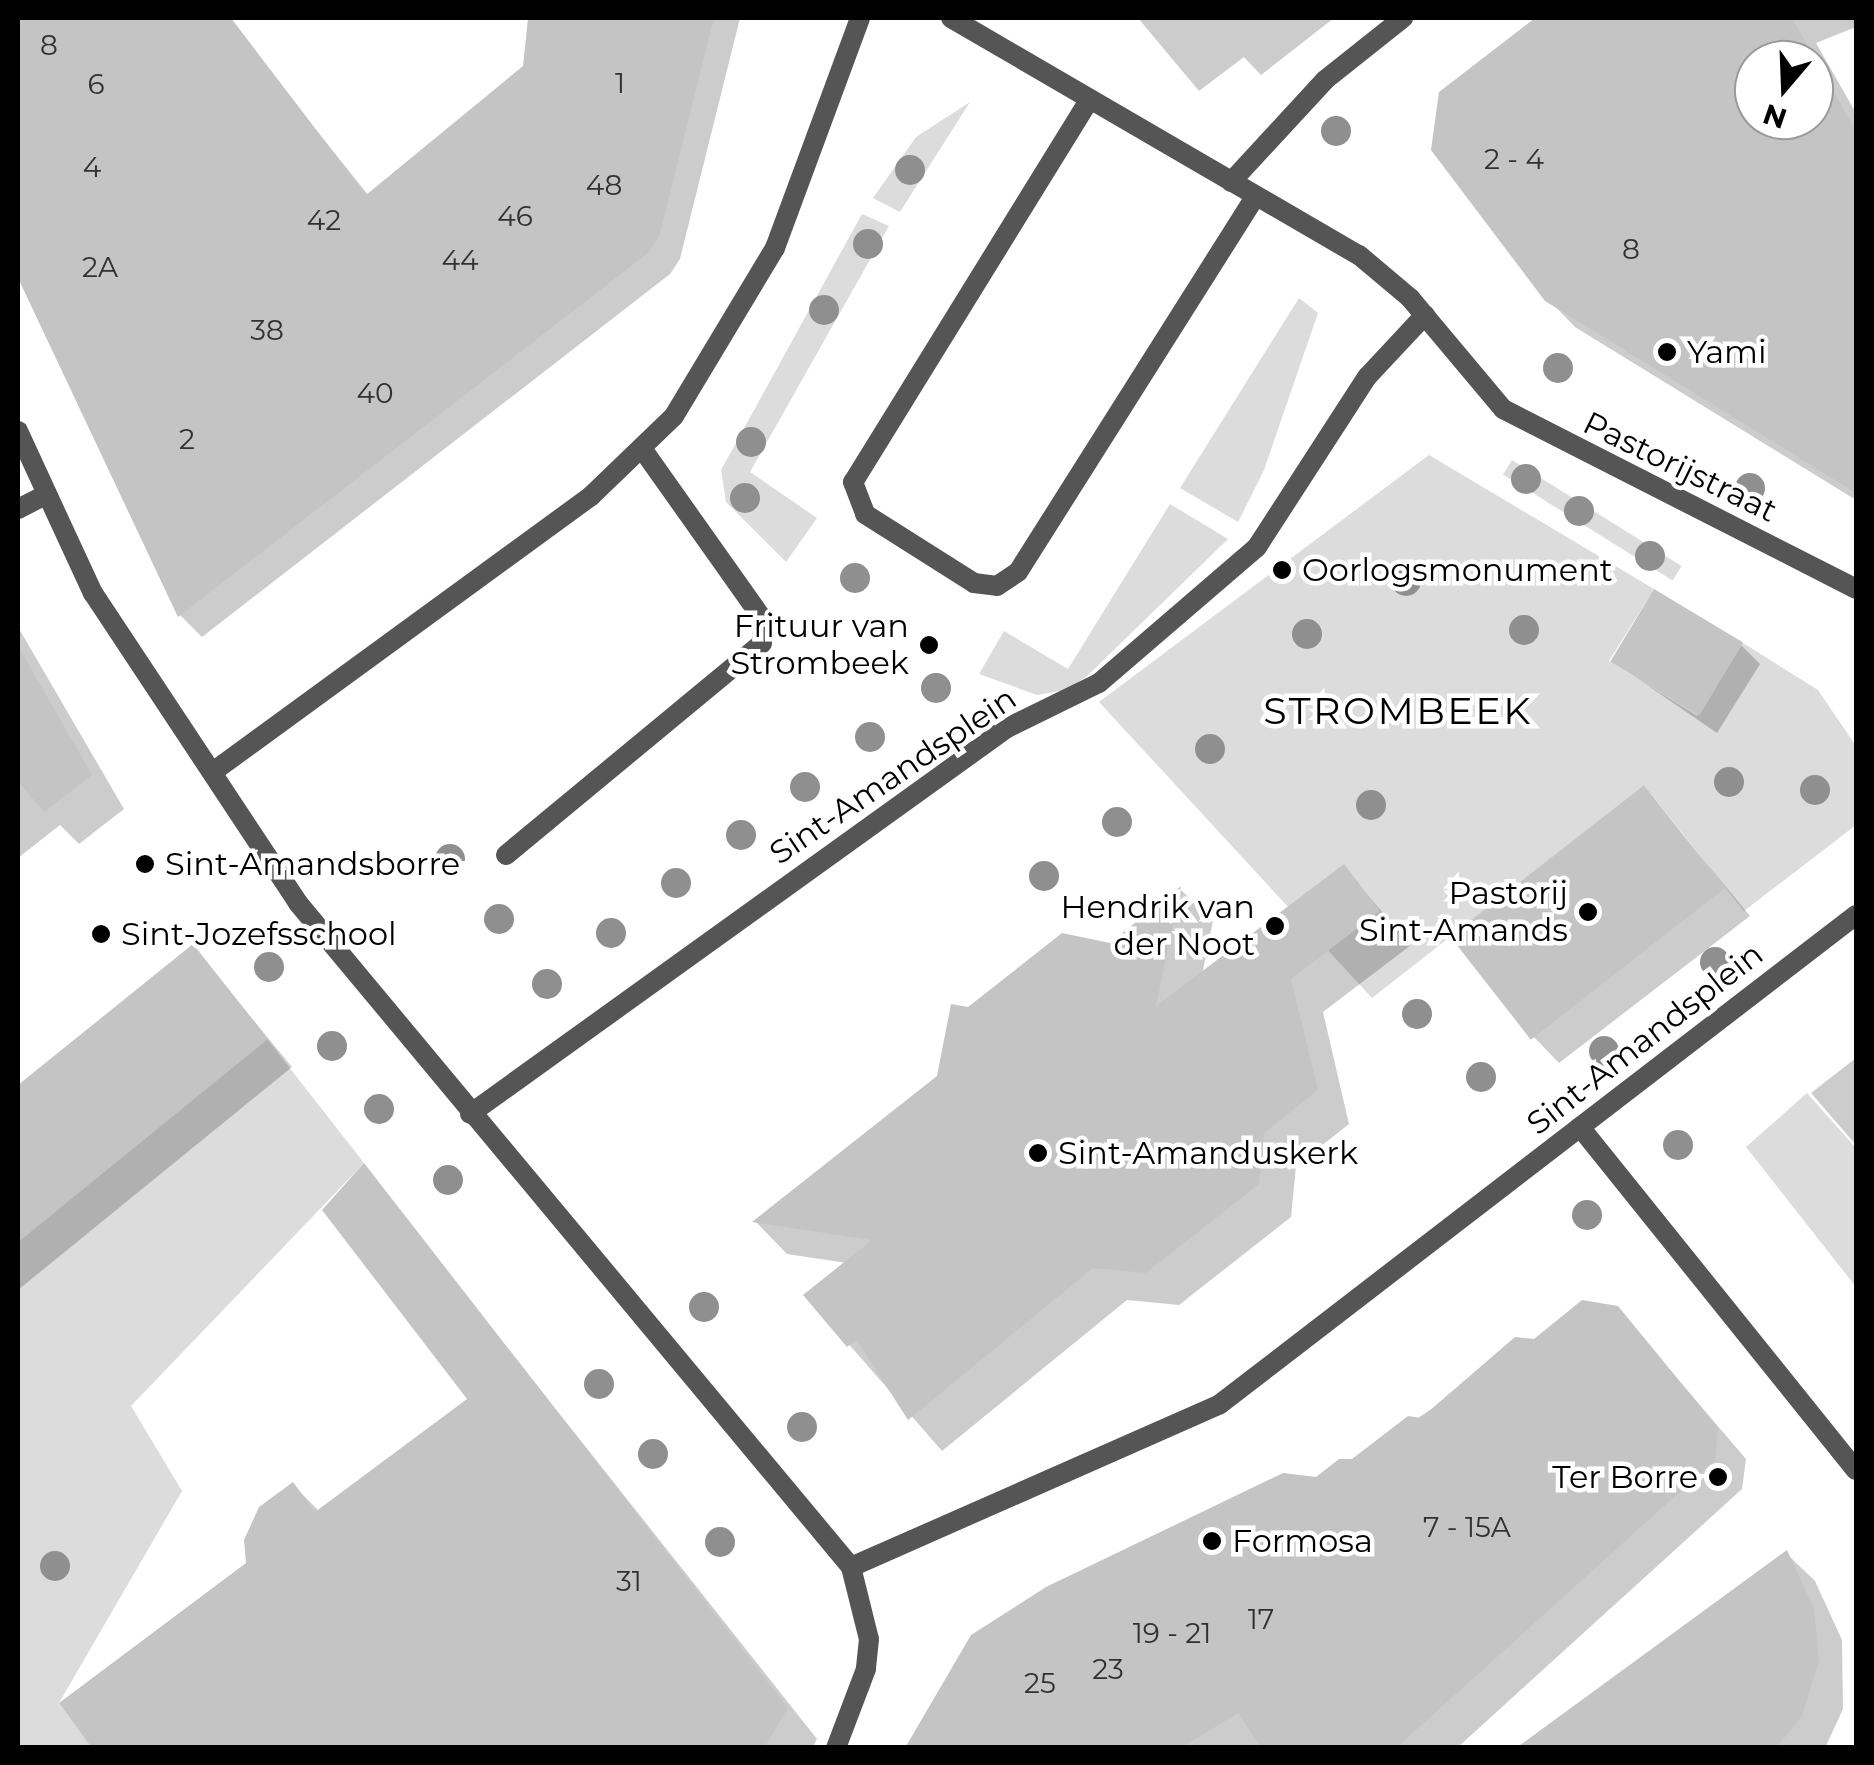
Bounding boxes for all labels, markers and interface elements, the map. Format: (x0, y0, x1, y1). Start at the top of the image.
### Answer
house number: 8 (40, 28, 58, 62)
north arrow (1734, 40, 1834, 140)
house number: 1 (615, 66, 625, 100)
house number: 6 (87, 67, 105, 101)
text: N (1759, 97, 1791, 136)
house number: 2 - 4 (1484, 142, 1544, 176)
house number: 4 (83, 150, 101, 184)
house number: 48 (586, 168, 622, 202)
house number: 46 (497, 199, 533, 233)
house number: 42 (307, 203, 341, 237)
house number: 8 (1622, 232, 1640, 266)
house number: 44 (441, 243, 479, 277)
house number: 2A (82, 250, 118, 284)
house number: 38 (250, 313, 284, 347)
place label: Yami (1687, 333, 1767, 371)
marker: Yami (1656, 341, 1678, 363)
house number: 40 (356, 376, 394, 410)
street label: Pastorijstraat (1577, 404, 1783, 530)
house number: 2 (179, 422, 195, 456)
place label: Oorlogsmonument (1302, 551, 1613, 589)
marker: Oorlogsmonument (1271, 559, 1293, 581)
place label: Frituur van Strombeek (730, 608, 909, 683)
marker: Frituur van Strombeek (918, 634, 940, 656)
street label: Sint-Amandsplein (762, 679, 1024, 873)
district label: STROMBEEK (1263, 688, 1533, 734)
place label: Sint-Amandsborre (165, 845, 460, 883)
marker: Sint-Amandsborre (134, 853, 156, 875)
place label: Pastorij Sint-Amands (1359, 875, 1568, 950)
place label: Hendrik van der Noot (1060, 889, 1255, 964)
marker: Pastorij Sint-Amands (1577, 901, 1599, 923)
place label: Sint-Jozefsschool (121, 915, 397, 953)
marker: Hendrik van der Noot (1264, 915, 1286, 937)
marker: Sint-Jozefsschool (90, 923, 112, 945)
street label: Sint-Amandsplein (1519, 935, 1771, 1143)
place label: Sint-Amanduskerk (1058, 1134, 1358, 1172)
marker: Sint-Amanduskerk (1027, 1142, 1049, 1164)
place label: Ter Borre (1552, 1458, 1698, 1496)
marker: Ter Borre (1707, 1466, 1729, 1488)
house number: 7 - 15A (1423, 1510, 1511, 1544)
place label: Formosa (1232, 1522, 1373, 1560)
marker: Formosa (1201, 1530, 1223, 1552)
house number: 31 (616, 1564, 642, 1598)
house number: 17 (1248, 1602, 1274, 1636)
house number: 19 - 21 (1133, 1616, 1211, 1650)
house number: 23 (1092, 1652, 1124, 1686)
house number: 25 (1024, 1666, 1056, 1700)

